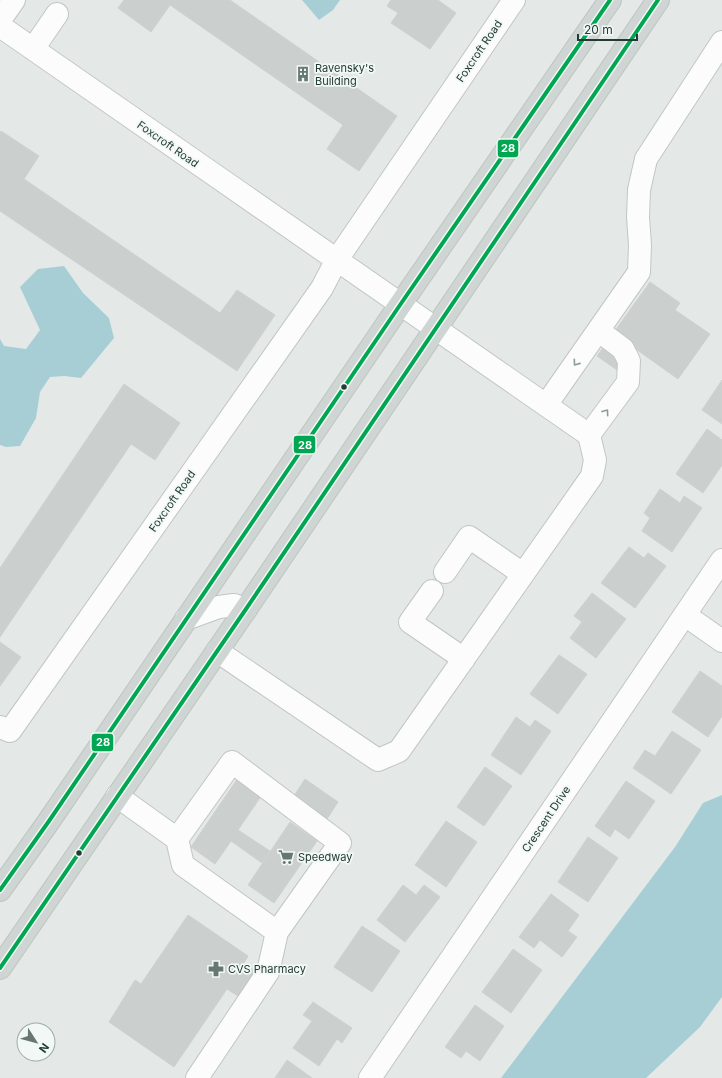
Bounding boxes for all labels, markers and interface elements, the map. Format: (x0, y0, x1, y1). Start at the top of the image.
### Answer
scale bar (578, 16, 637, 42)
street label: Foxcroft Road (453, 17, 505, 85)
text: 20 m (584, 22, 613, 37)
place label: Ravensky's Building (315, 61, 374, 88)
building icon: Ravensky's Building (294, 65, 312, 83)
street label: Foxcroft Road (135, 118, 201, 170)
line badge: 28 (497, 139, 519, 158)
text: 28 (501, 141, 515, 155)
one-way arrow (574, 358, 581, 365)
unlabelled marker (339, 382, 349, 392)
one-way arrow (601, 410, 608, 417)
line badge: 28 (293, 435, 316, 454)
text: 28 (298, 438, 312, 452)
street label: Foxcroft Road (146, 468, 198, 534)
line badge: 28 (91, 733, 114, 752)
text: 28 (96, 735, 110, 749)
street label: Crescent Drive (519, 783, 573, 855)
unlabelled marker (74, 848, 84, 858)
supermarket icon: Speedway (277, 848, 295, 866)
place label: Speedway (298, 850, 353, 864)
pharmacy icon: CVS Pharmacy (207, 960, 225, 978)
place label: CVS Pharmacy (228, 962, 306, 976)
north arrow (16, 1022, 56, 1062)
text: N (36, 1040, 52, 1055)

